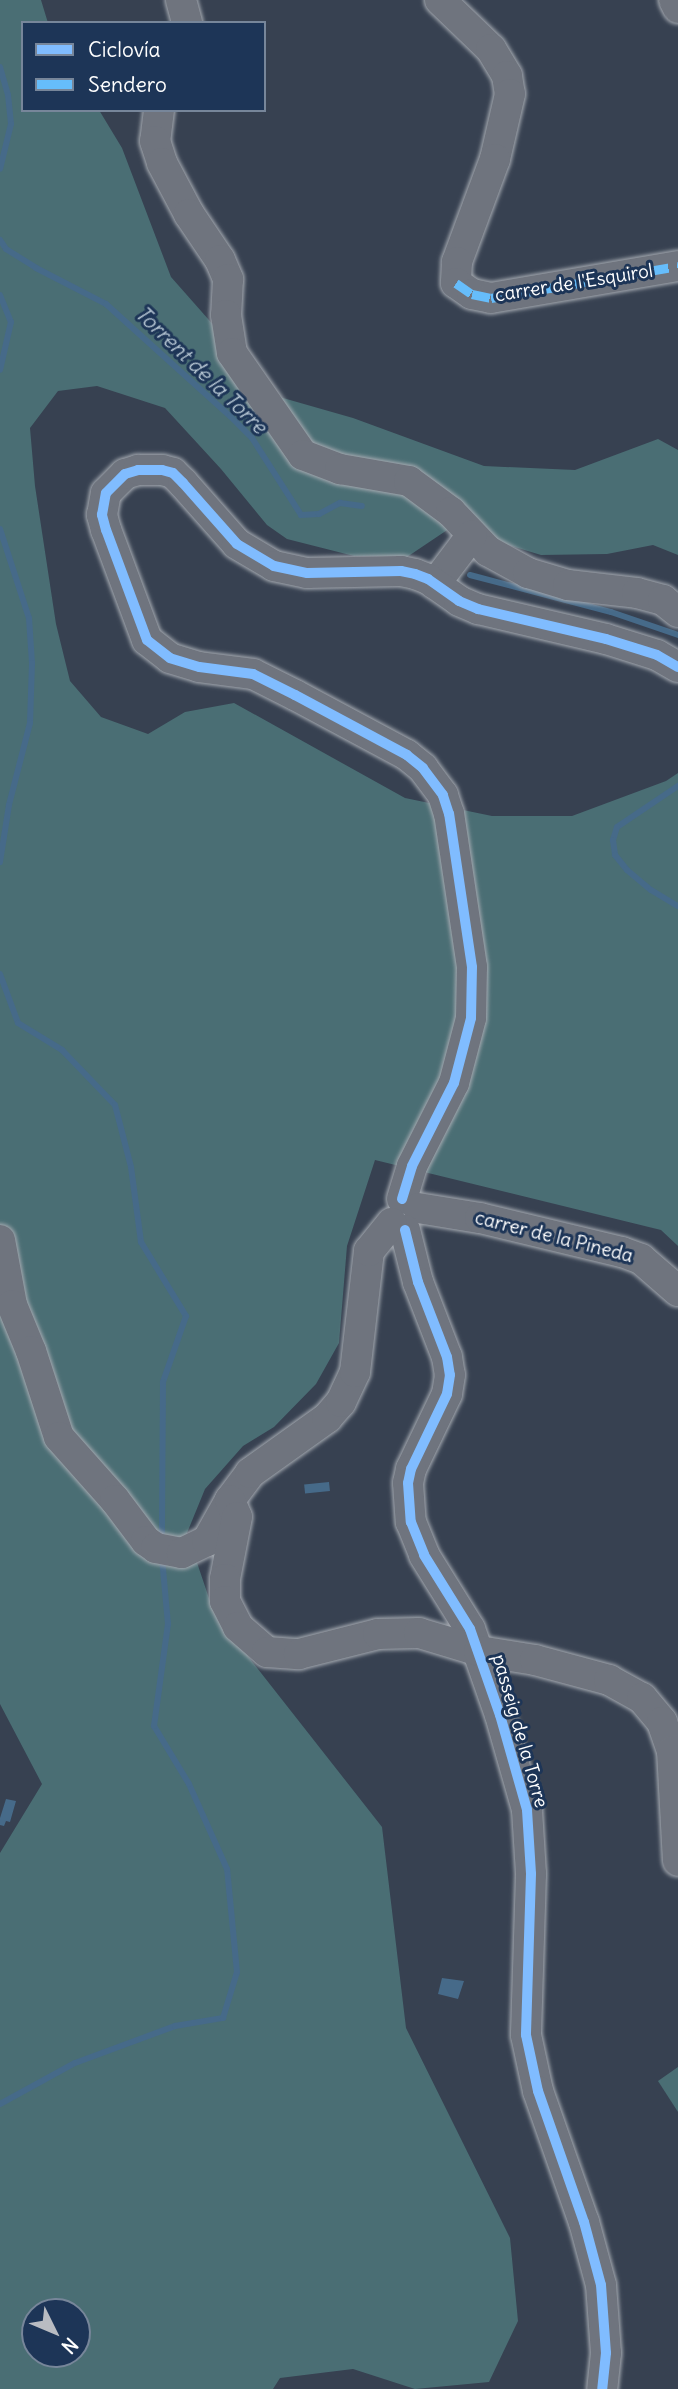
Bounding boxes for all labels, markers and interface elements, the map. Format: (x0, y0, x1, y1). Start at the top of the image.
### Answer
legend (21, 21, 266, 112)
text: Ciclovía (88, 36, 161, 63)
text: Sendero (88, 71, 167, 98)
street label: carrer de l'Esquirol (493, 259, 655, 307)
water label: Torrent de la Torre (130, 301, 272, 439)
street label: carrer de la Pineda (473, 1206, 635, 1268)
street label: passeig de la Torre (487, 1652, 553, 1810)
north arrow (21, 2298, 91, 2368)
text: N (57, 2333, 83, 2359)

